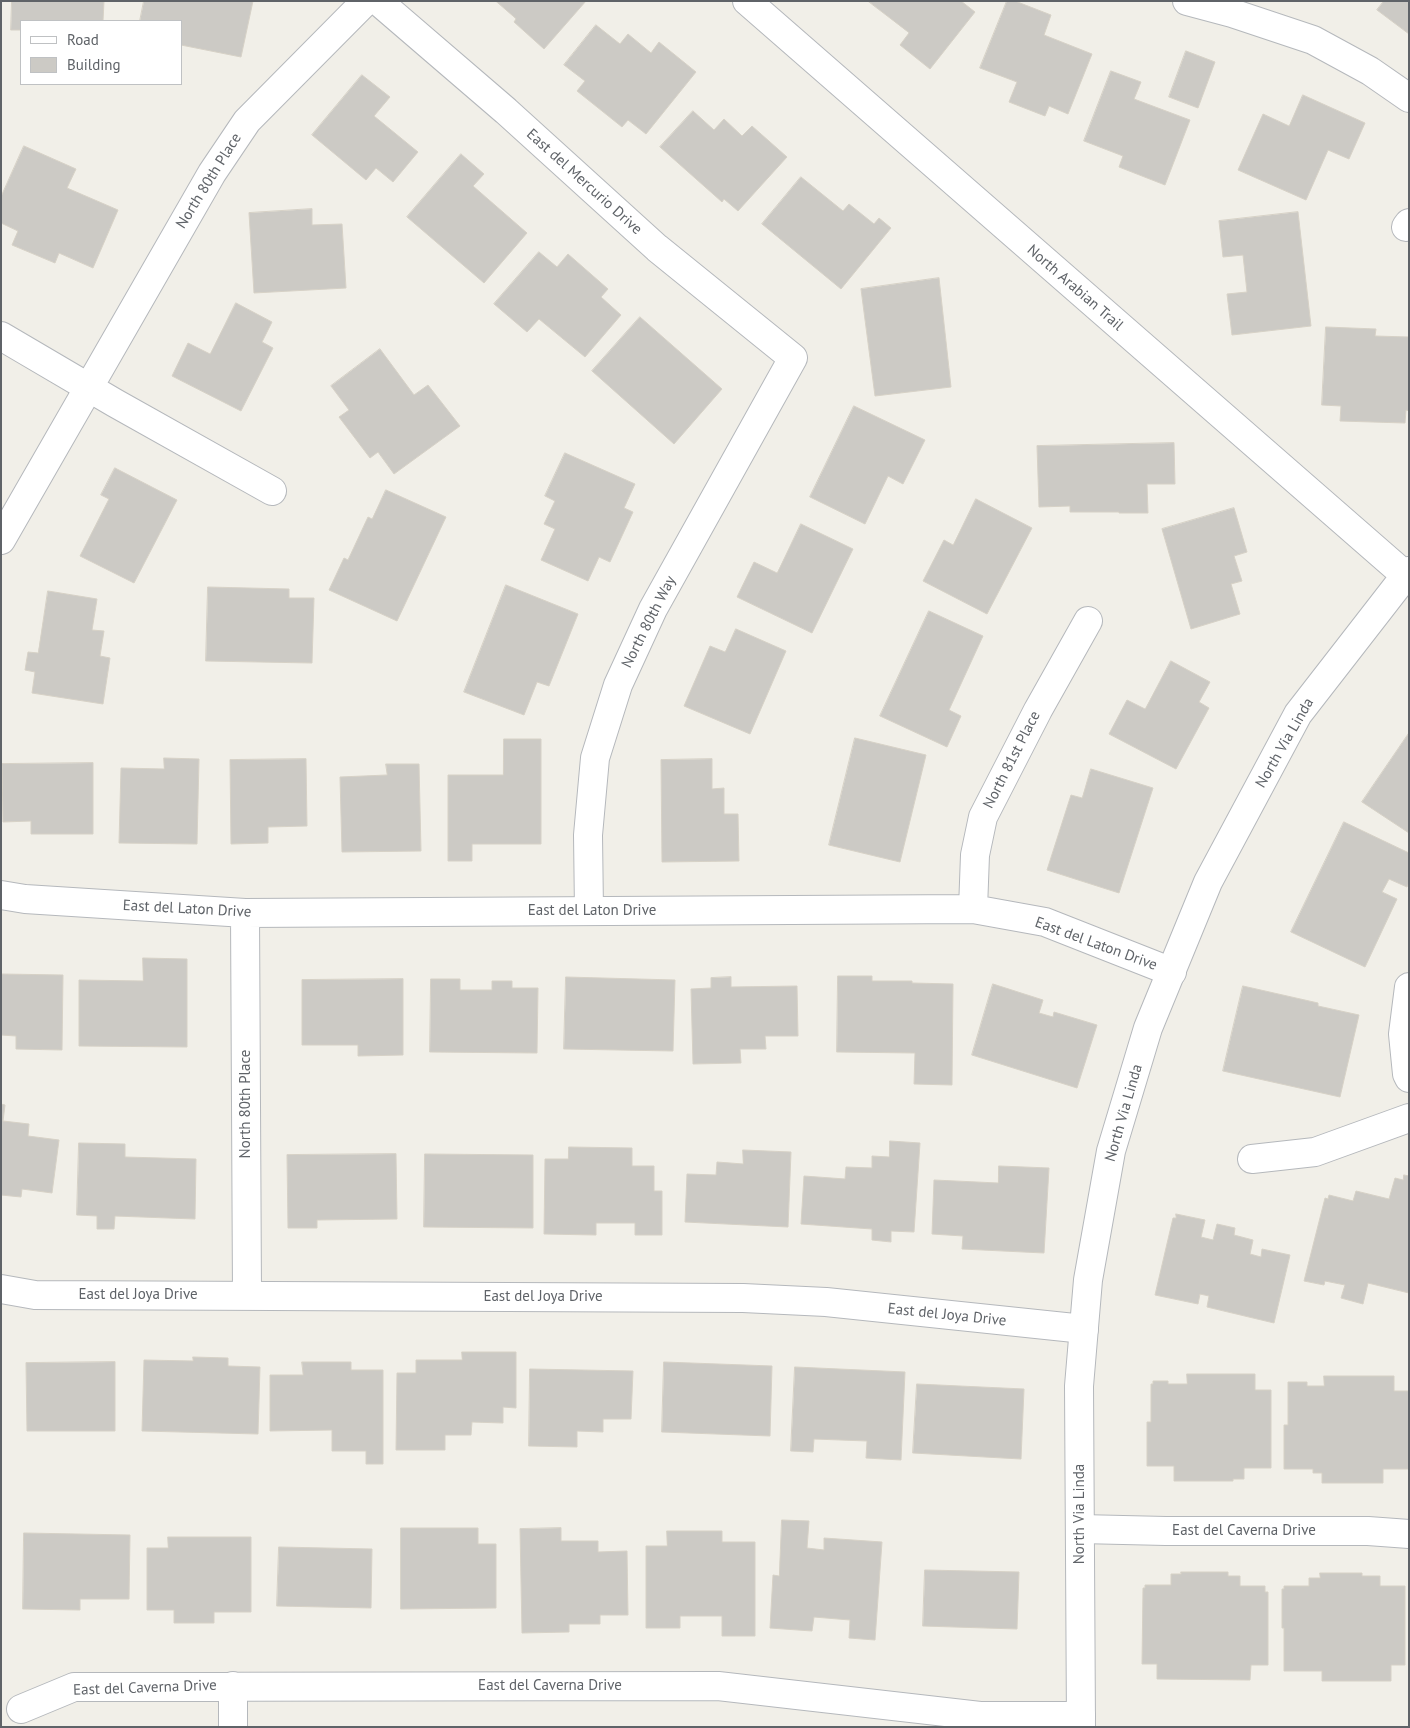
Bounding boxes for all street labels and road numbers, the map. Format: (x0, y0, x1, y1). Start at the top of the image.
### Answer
street label: East del Mercurio Drive (523, 125, 645, 239)
street label: North 80th Place (173, 130, 245, 232)
street label: North Arabian Trail (1023, 241, 1127, 335)
street label: North 80th Way (618, 573, 680, 671)
street label: North Via Linda (1252, 695, 1318, 791)
street label: North 81st Place (980, 708, 1044, 812)
street label: East del Laton Drive (122, 897, 252, 921)
street label: East del Laton Drive (528, 902, 656, 920)
street label: East del Laton Drive (1032, 914, 1160, 974)
street label: North 80th Place (237, 1050, 255, 1158)
street label: North Via Linda (1102, 1062, 1146, 1164)
street label: East del Joya Drive (78, 1286, 198, 1304)
street label: East del Joya Drive (483, 1288, 603, 1306)
street label: East del Joya Drive (887, 1300, 1007, 1330)
street label: North Via Linda (1071, 1464, 1089, 1564)
street label: East del Caverna Drive (1172, 1522, 1316, 1540)
street label: East del Caverna Drive (73, 1676, 217, 1700)
street label: East del Caverna Drive (478, 1677, 622, 1695)

